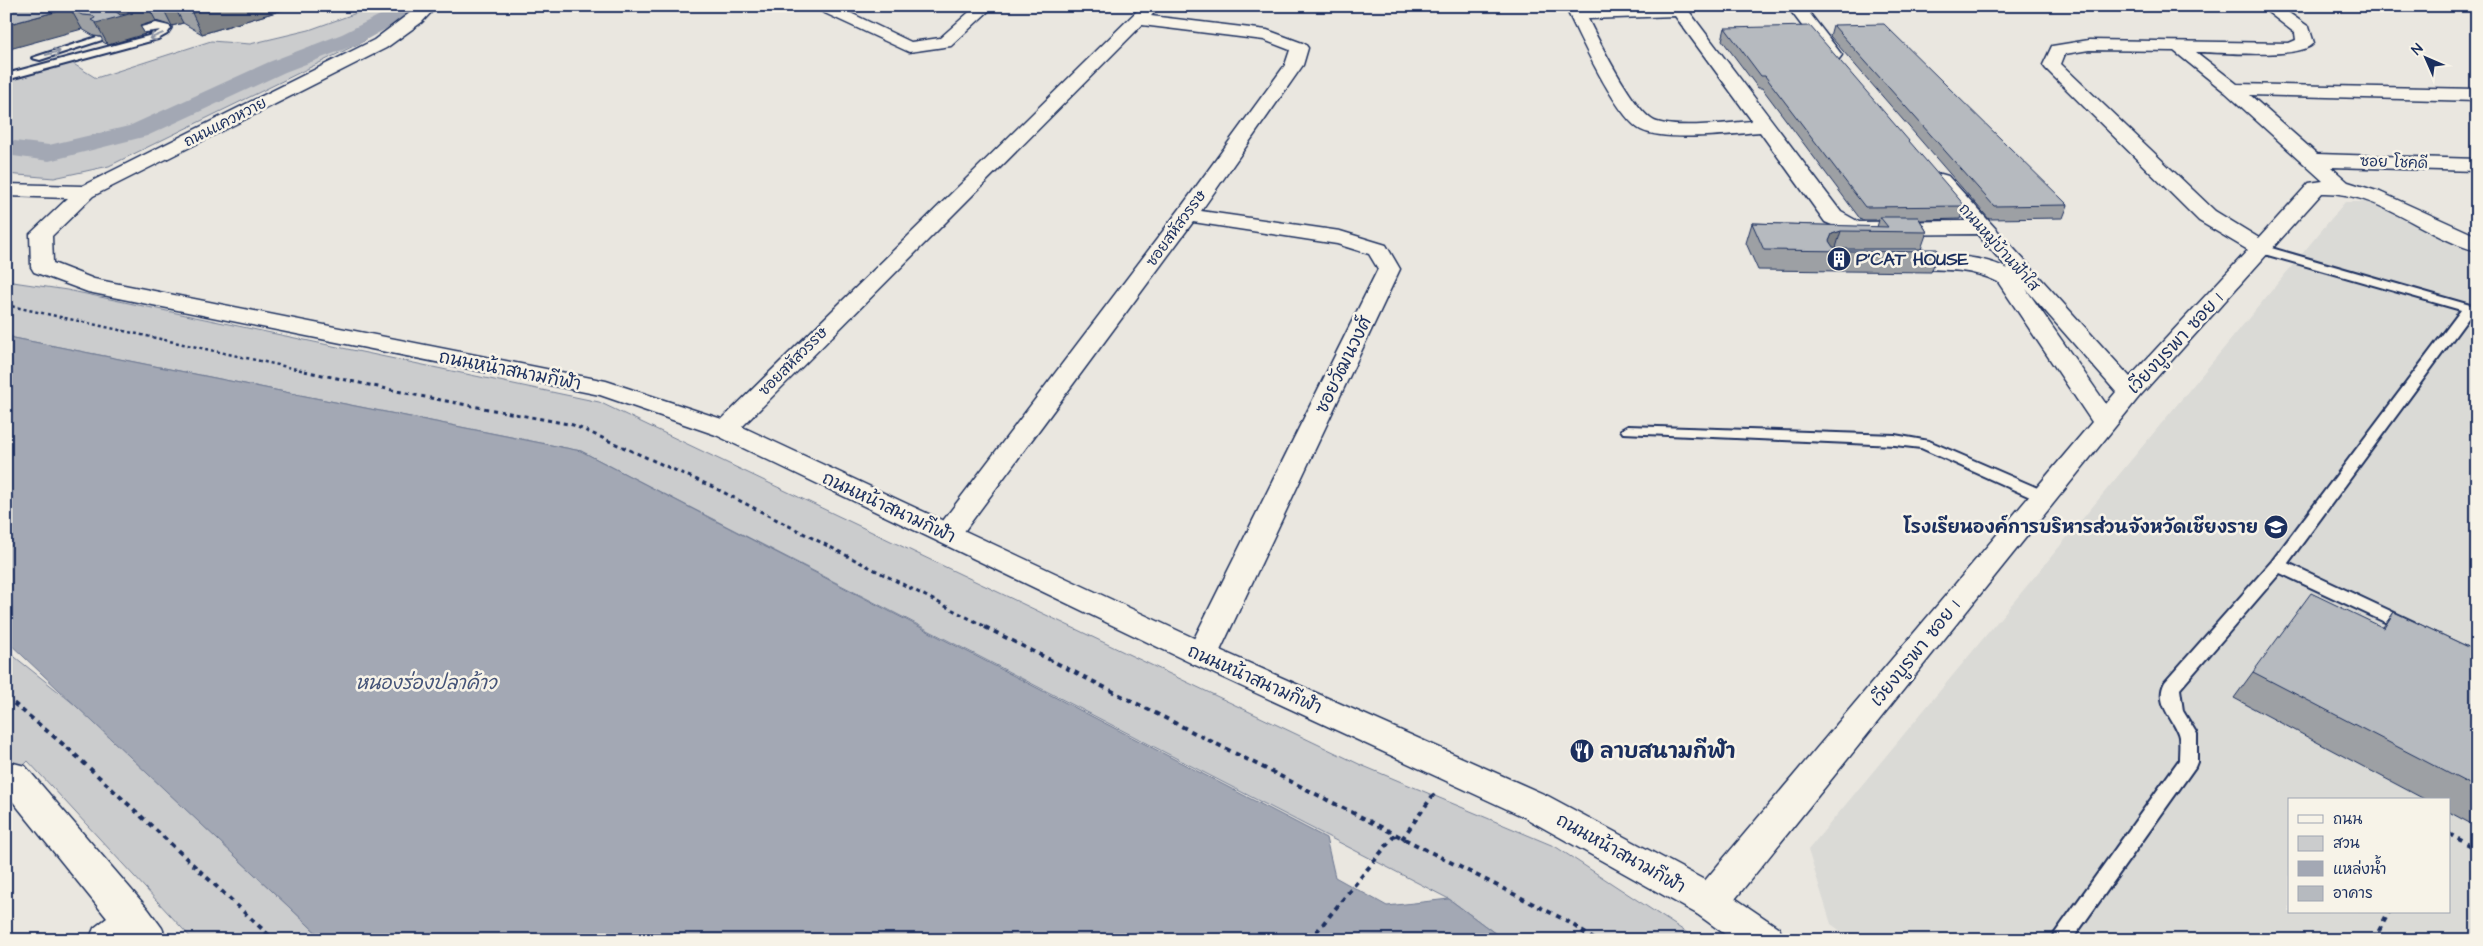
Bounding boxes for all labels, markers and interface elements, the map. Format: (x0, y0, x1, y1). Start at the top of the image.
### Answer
one-way arrow (149, 31, 164, 41)
north arrow (2400, 32, 2450, 82)
text: N (2407, 39, 2428, 60)
one-way arrow (45, 47, 61, 57)
street label: ถนนแควหวาย (180, 93, 270, 152)
street label: ซอย โชคดี (2360, 151, 2428, 174)
street label: ซอยสหัสวรรษ (1141, 185, 1212, 271)
street label: ถนนหมู่บ้านฟ้าใส (1954, 199, 2044, 296)
building icon: P'CAT HOUSE (1826, 246, 1852, 272)
place label: P'CAT HOUSE (1856, 247, 1969, 272)
street label: เวียงบูรพา ซอย 1 (2122, 287, 2230, 400)
street label: ซอยวัฒนวงศ์ (1308, 311, 1378, 418)
street label: ซอยสหัสวรรษ (754, 321, 833, 401)
street label: ถนนหน้าสนามกีฬา (437, 344, 583, 397)
street label: ถนนหน้าสนามกีฬา (818, 466, 960, 549)
place label: โรงเรียนองค์การบริหารส่วนจังหวัดเชียงราย (1902, 514, 2258, 540)
school or university icon: โรงเรียนองค์การบริหารส่วนจังหวัดเชียงราย (2263, 514, 2289, 540)
street label: เวียงบูรพา ซอย 1 (1865, 595, 1967, 713)
street label: ถนนหน้าสนามกีฬา (1184, 639, 1326, 720)
water label: หนองร่องปลาค้าว (355, 670, 498, 697)
place label: ลาบสนามกีฬา (1600, 737, 1735, 766)
restaurant icon: ลาบสนามกีฬา (1569, 738, 1595, 764)
legend (2288, 798, 2450, 914)
street label: ถนนหน้าสนามกีฬา (1552, 807, 1690, 899)
text: ถนน (2333, 809, 2362, 830)
text: สวน (2333, 833, 2360, 854)
text: แหล่งน้ำ (2333, 855, 2387, 880)
text: อาคาร (2333, 883, 2373, 904)

